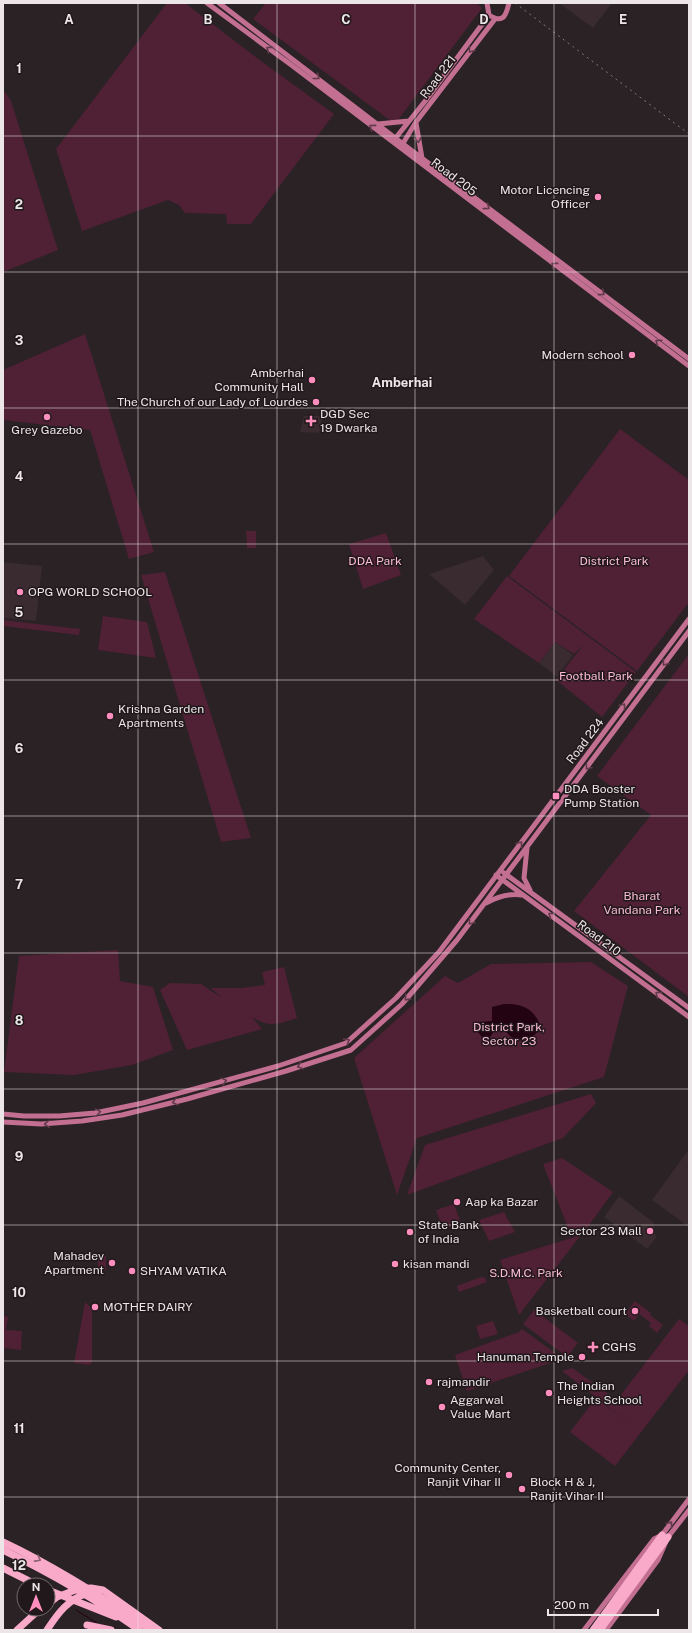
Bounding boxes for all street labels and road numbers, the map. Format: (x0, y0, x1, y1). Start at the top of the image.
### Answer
street label: Road 221 (417, 53, 459, 101)
street label: Road 205 (428, 155, 480, 199)
street label: Road 224 (563, 715, 607, 766)
street label: Road 210 (575, 917, 623, 959)

